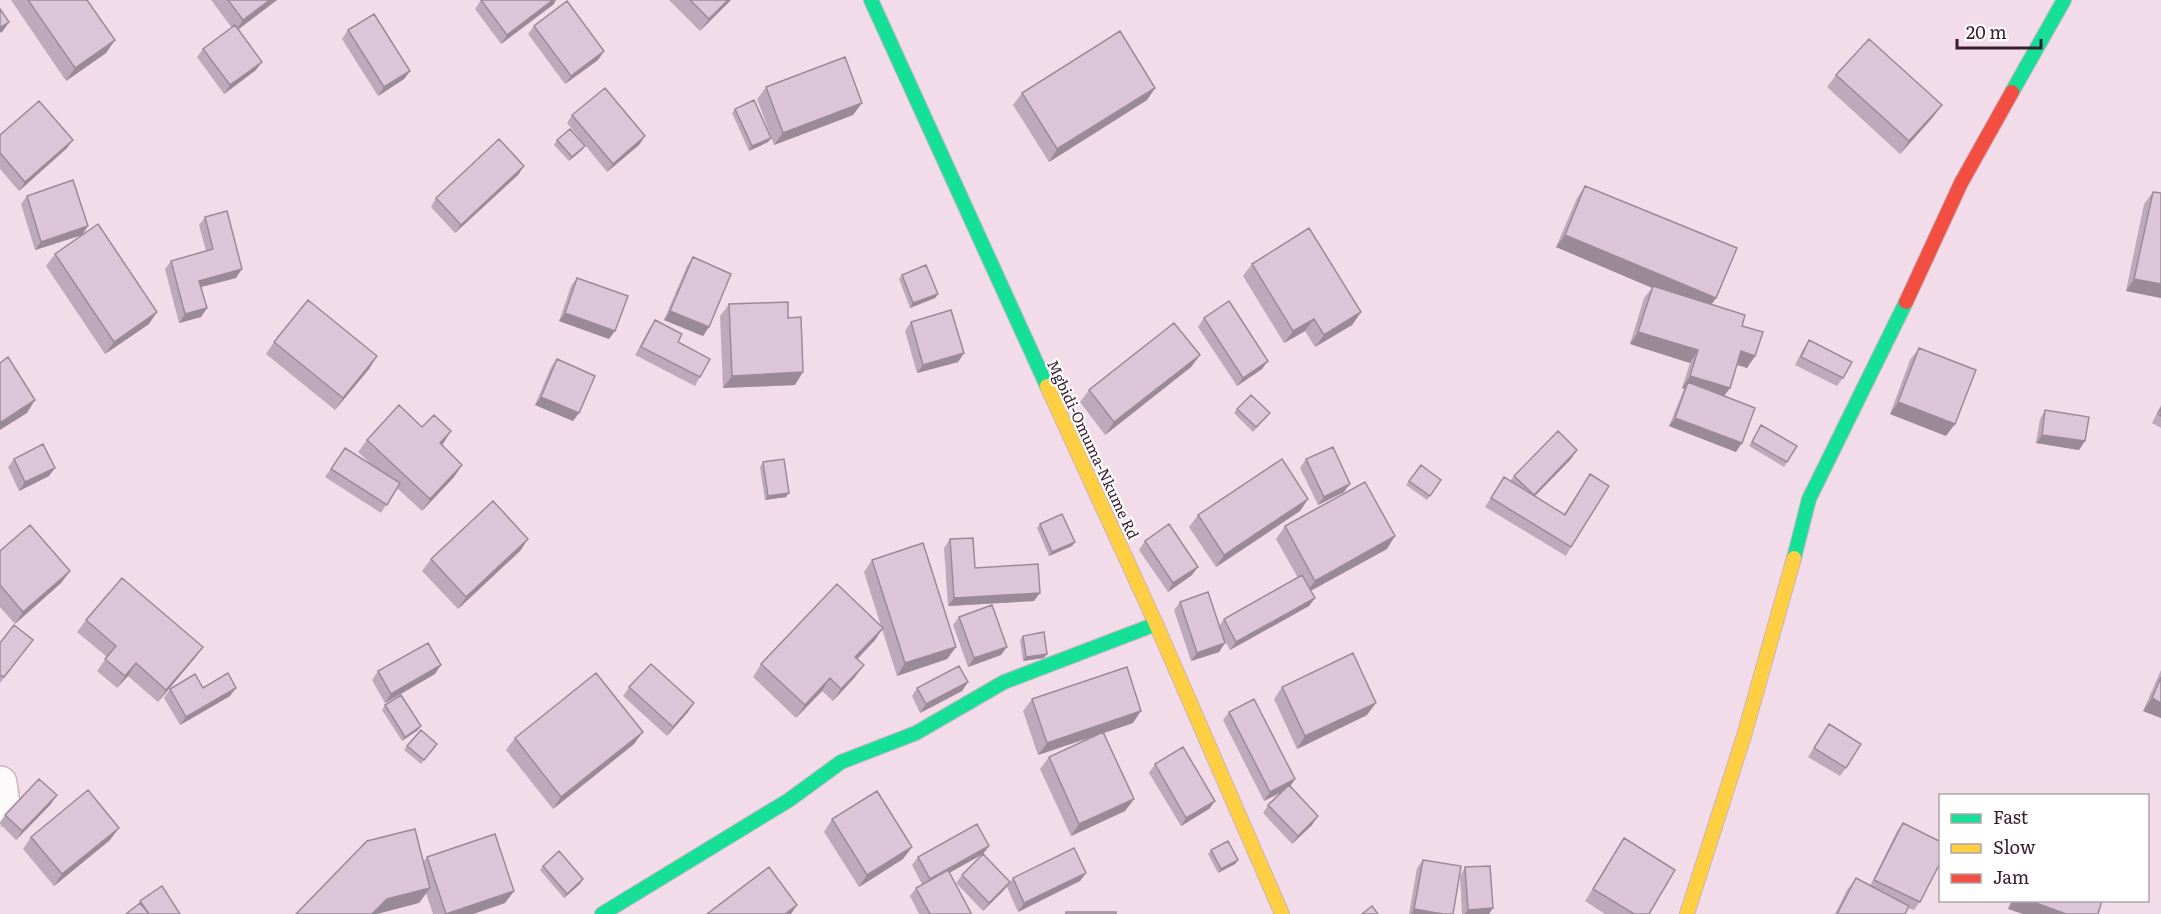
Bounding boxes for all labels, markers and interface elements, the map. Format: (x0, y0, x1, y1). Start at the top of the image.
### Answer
scale bar (1957, 12, 2041, 50)
text: 20 m (1966, 18, 2007, 45)
street label: Mgbidi-Omuma-Nkume Rd (1042, 356, 1146, 542)
legend (1939, 794, 2149, 902)
text: Fast (1993, 803, 2029, 830)
text: Slow (1993, 833, 2036, 860)
text: Jam (1993, 863, 2029, 890)

